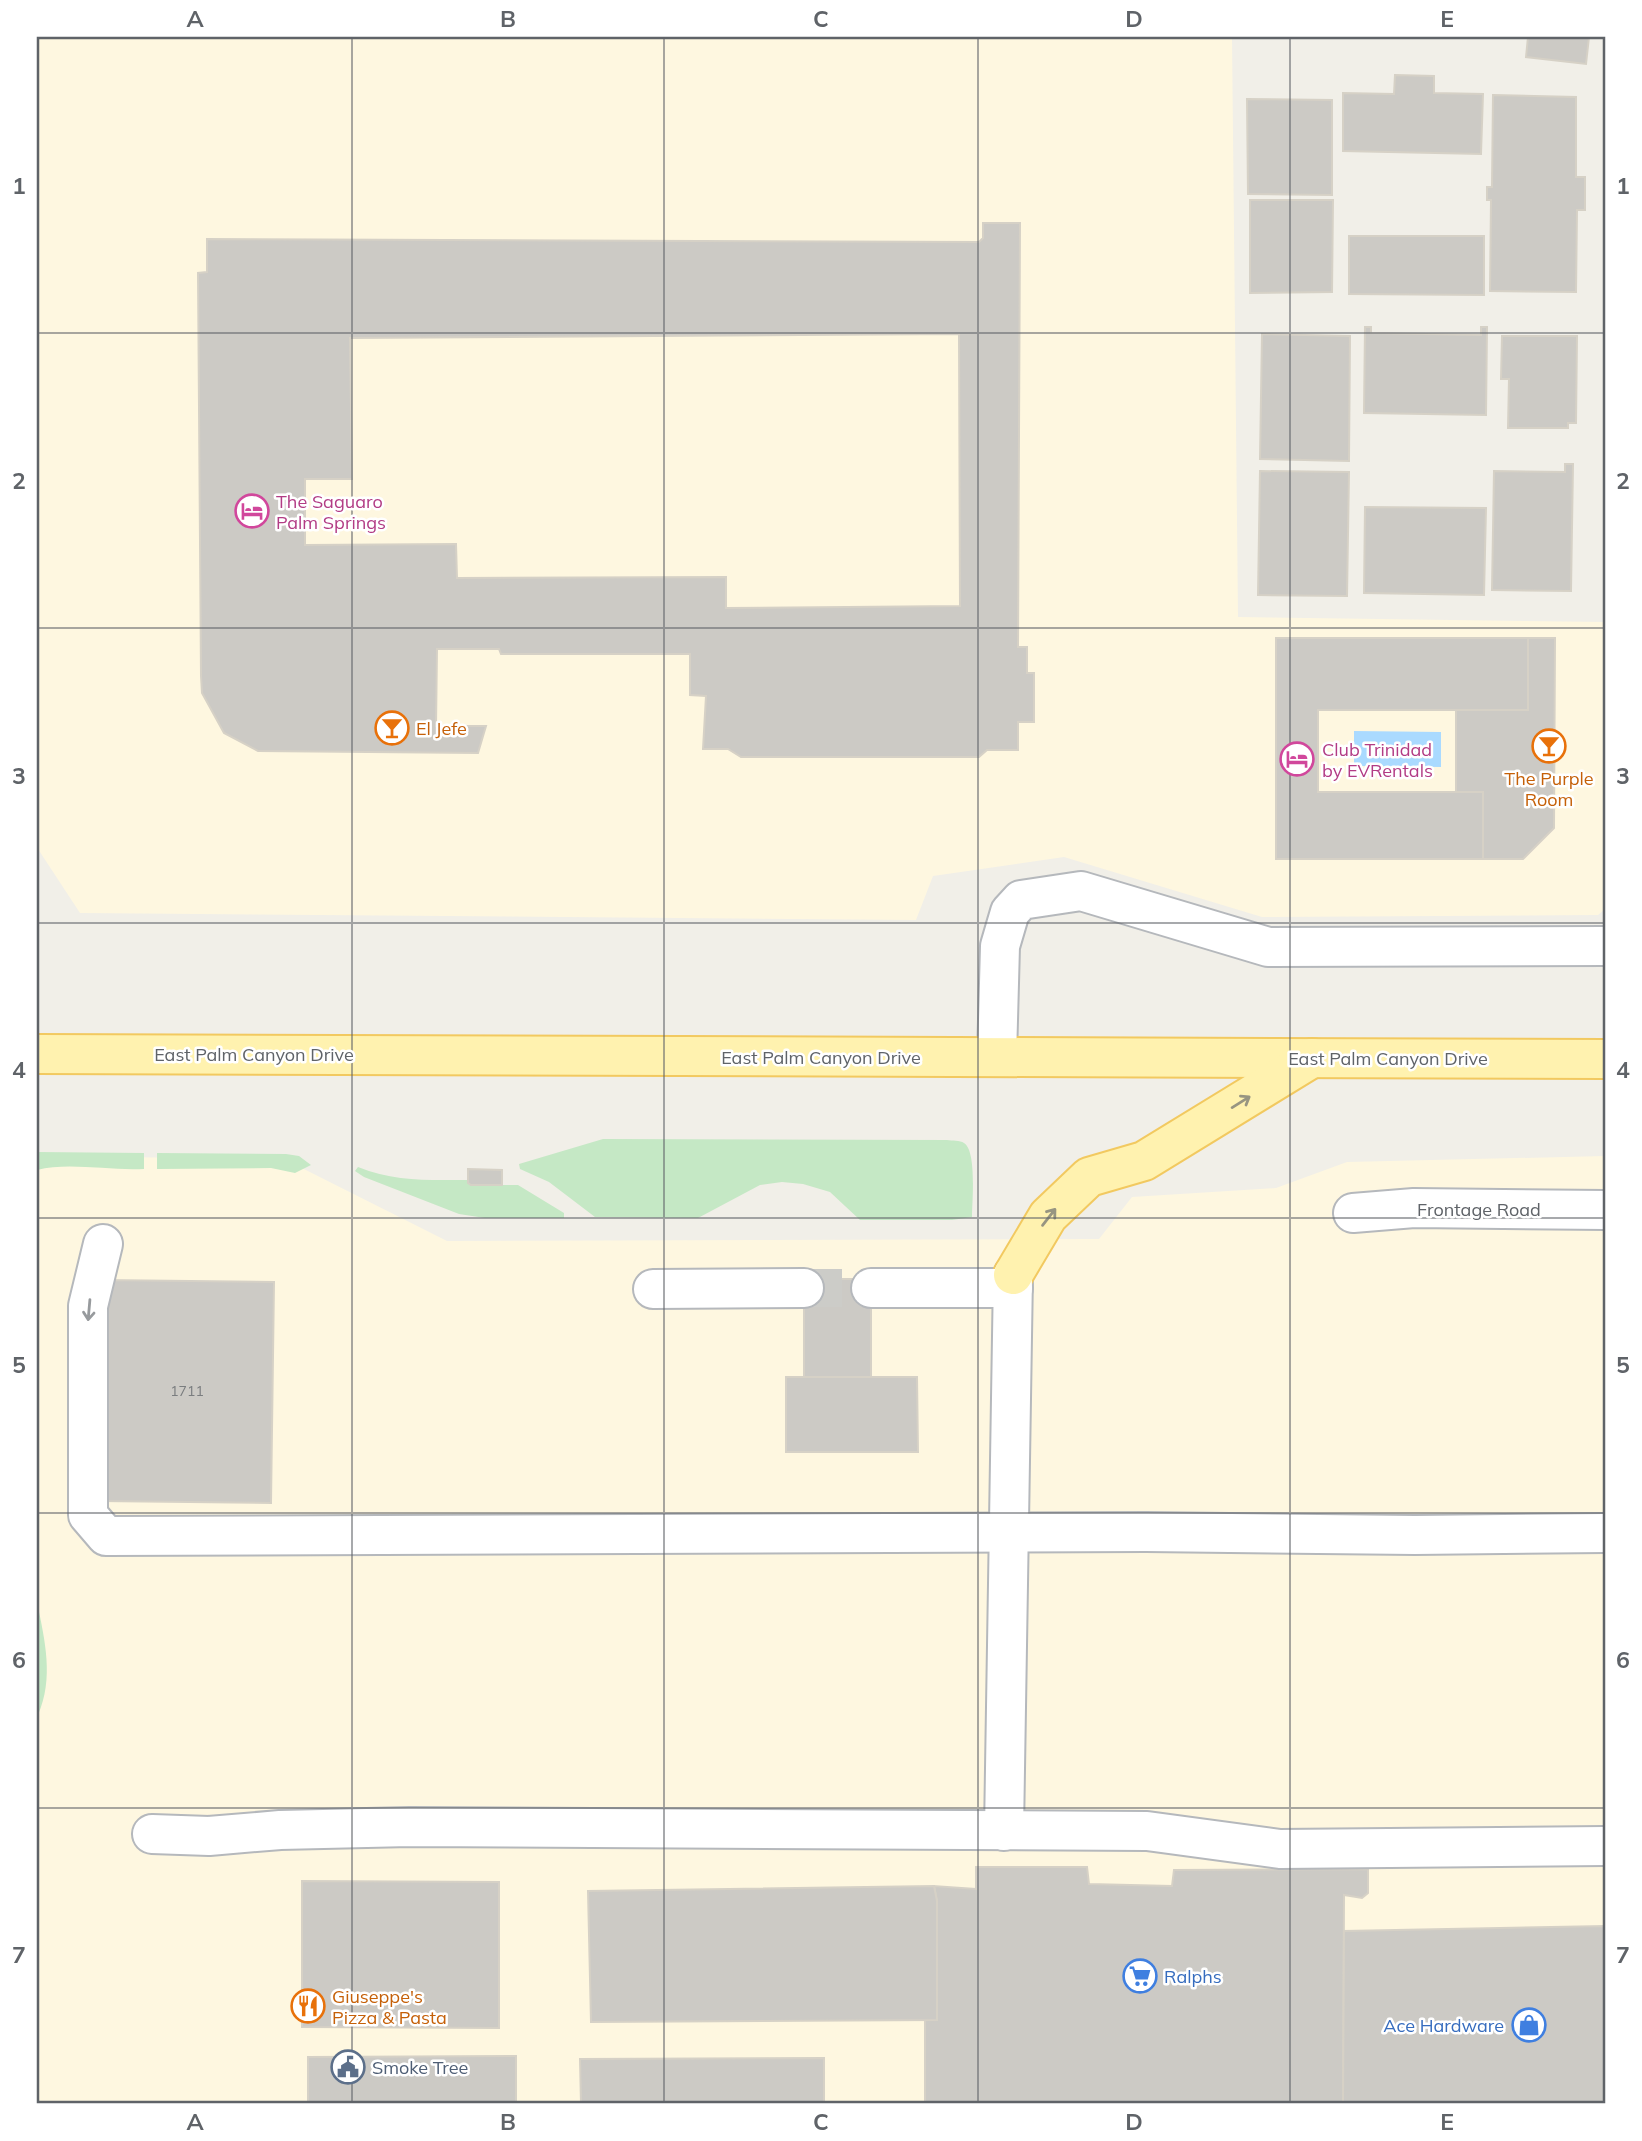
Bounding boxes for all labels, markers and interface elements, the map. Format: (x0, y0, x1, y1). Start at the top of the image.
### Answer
text: A (186, 4, 204, 33)
text: B (500, 4, 516, 33)
text: C (813, 4, 829, 33)
text: D (1125, 4, 1143, 33)
text: E (1440, 4, 1454, 33)
text: 1 (12, 171, 26, 200)
text: 1 (1616, 171, 1630, 200)
text: 2 (12, 466, 26, 495)
text: 2 (1616, 466, 1630, 495)
place label: The Saguaro Palm Springs (276, 490, 386, 534)
hotel icon: The Saguaro Palm Springs (233, 492, 271, 530)
bar icon: El Jefe (373, 709, 411, 747)
place label: El Jefe (416, 717, 467, 740)
bar icon: The Purple Room (1530, 727, 1568, 765)
place label: Club Trinidad by EVRentals (1322, 738, 1433, 782)
hotel icon: Club Trinidad by EVRentals (1278, 740, 1316, 778)
text: 3 (12, 761, 26, 790)
text: 3 (1616, 761, 1630, 790)
place label: The Purple Room (1504, 767, 1594, 811)
street label: East Palm Canyon Drive (154, 1043, 354, 1066)
street label: East Palm Canyon Drive (721, 1046, 921, 1069)
street label: East Palm Canyon Drive (1288, 1047, 1488, 1070)
text: 4 (12, 1055, 26, 1084)
text: 4 (1616, 1055, 1630, 1084)
one-way arrow (1230, 1095, 1250, 1109)
street label: Frontage Road (1417, 1198, 1541, 1221)
one-way arrow (1042, 1209, 1057, 1227)
one-way arrow (82, 1298, 95, 1321)
text: 5 (12, 1350, 26, 1379)
text: 5 (1616, 1350, 1630, 1379)
house number: 1711 (170, 1382, 204, 1400)
text: 6 (12, 1645, 26, 1674)
text: 6 (1616, 1645, 1630, 1674)
text: 7 (12, 1940, 26, 1969)
text: 7 (1616, 1940, 1630, 1969)
supermarket icon: Ralphs (1121, 1957, 1159, 1995)
place label: Ralphs (1164, 1965, 1222, 1988)
place label: Giuseppe's Pizza & Pasta (332, 1985, 447, 2029)
restaurant icon: Giuseppe's Pizza & Pasta (289, 1987, 327, 2025)
shop icon: Ace Hardware (1510, 2006, 1548, 2044)
place label: Ace Hardware (1383, 2014, 1504, 2037)
public building icon: Smoke Tree (329, 2048, 367, 2086)
place label: Smoke Tree (372, 2056, 468, 2079)
text: A (186, 2107, 204, 2136)
text: B (500, 2107, 516, 2136)
text: C (813, 2107, 829, 2136)
text: D (1125, 2107, 1143, 2136)
text: E (1440, 2107, 1454, 2136)

